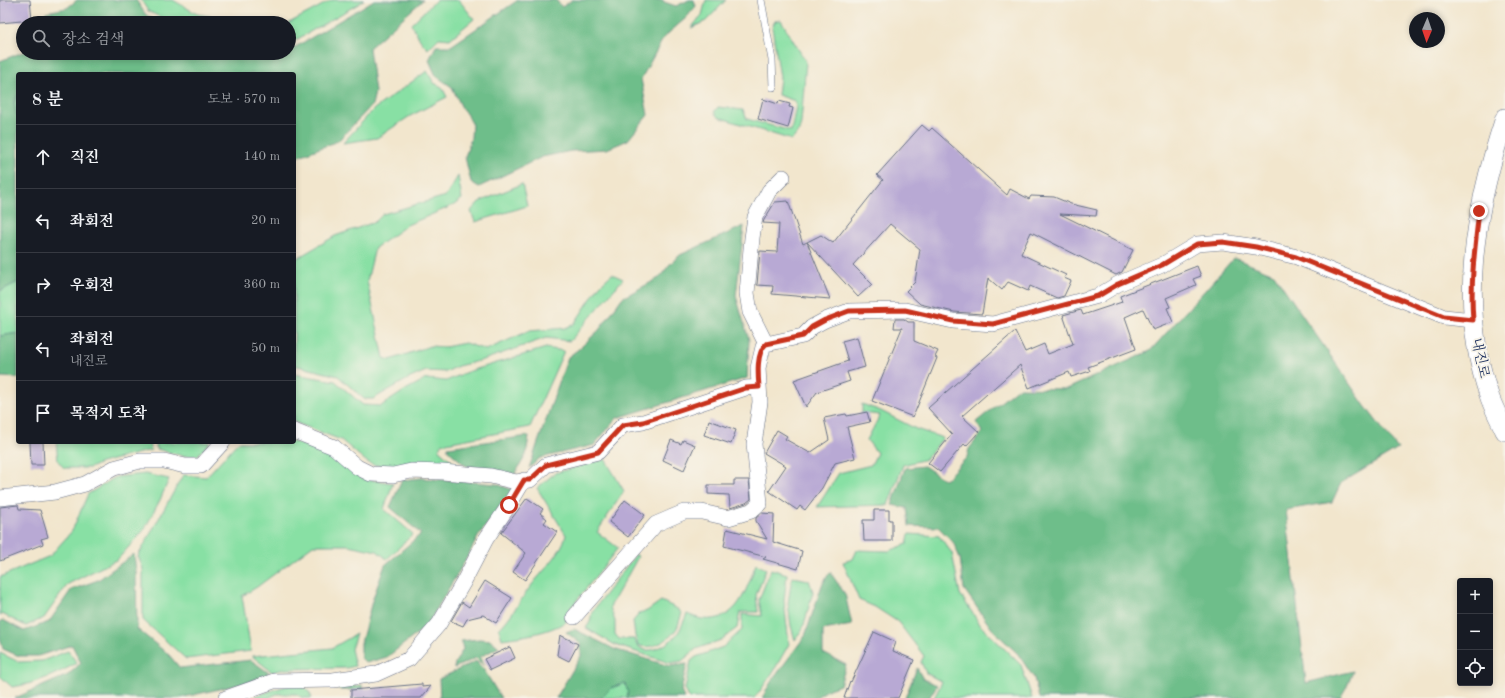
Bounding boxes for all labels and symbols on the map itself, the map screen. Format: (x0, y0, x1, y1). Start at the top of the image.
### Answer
north arrow (1409, 12, 1445, 48)
route end (1470, 202, 1488, 220)
street label: 내진로 (1469, 336, 1492, 380)
route start (500, 496, 518, 514)

